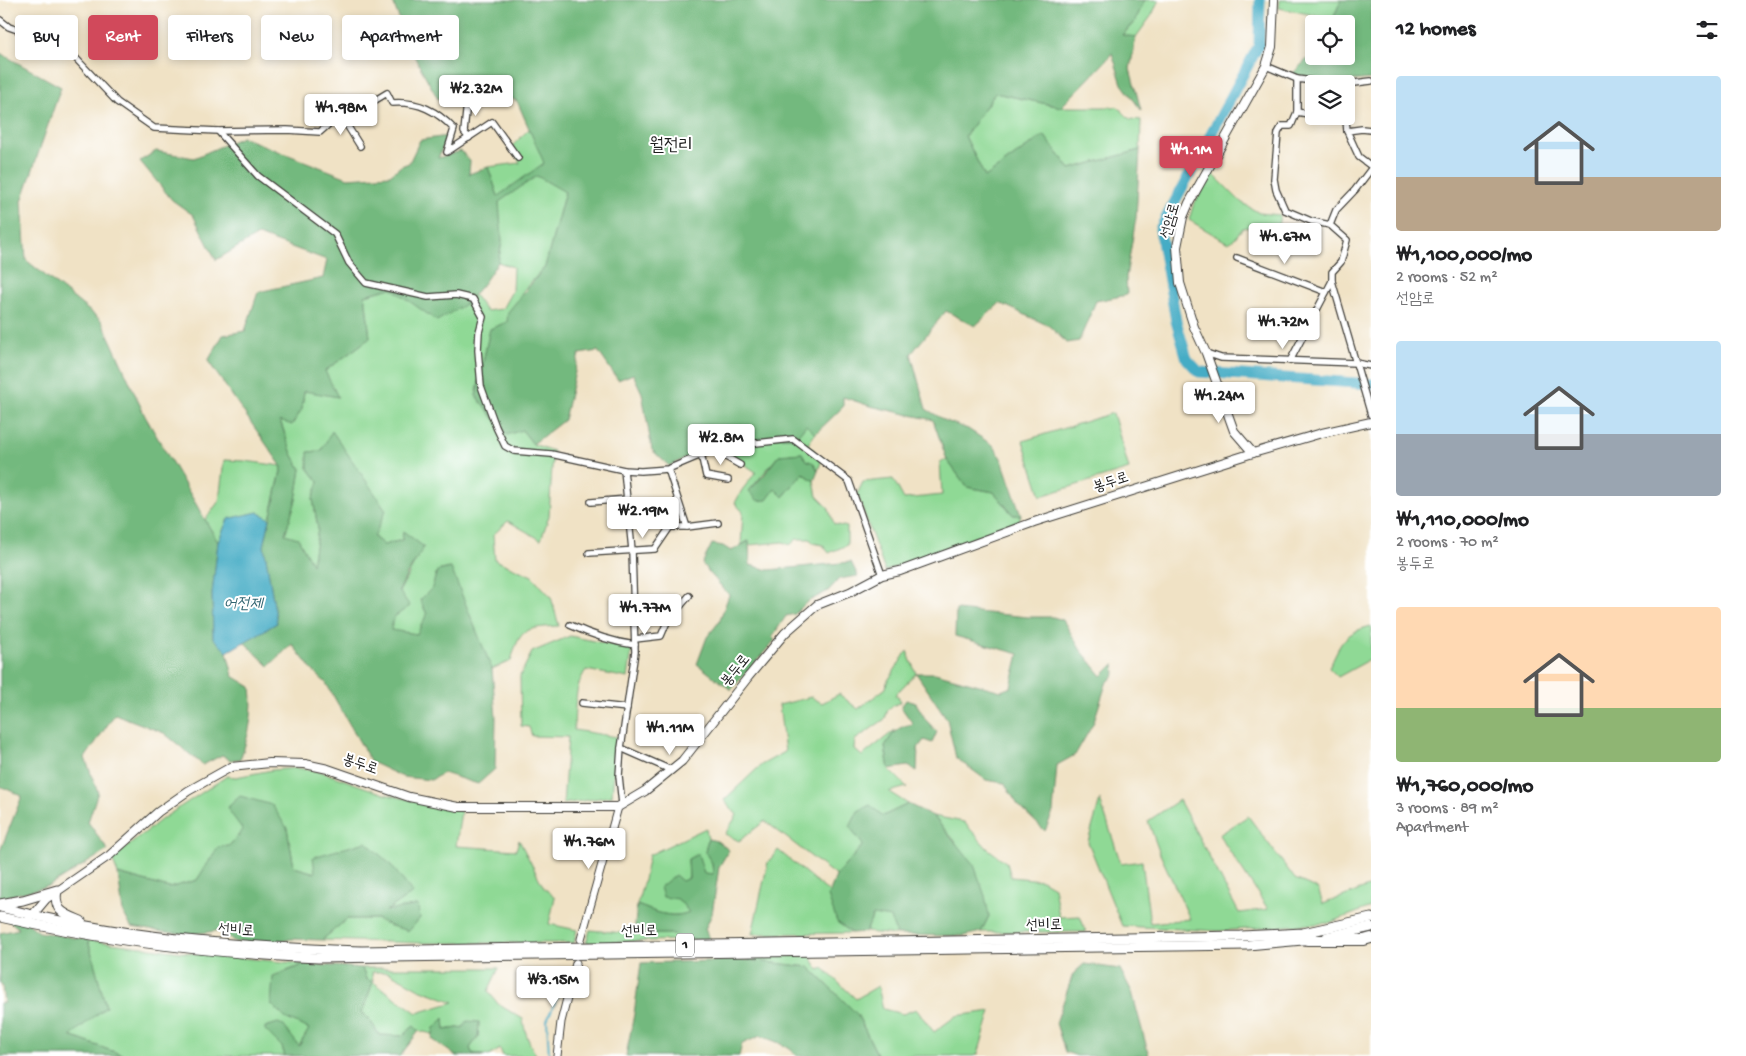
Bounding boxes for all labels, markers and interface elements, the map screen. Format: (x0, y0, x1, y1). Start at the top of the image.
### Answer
chip: Buy (15, 15, 78, 60)
chip: Rent (88, 15, 158, 60)
chip: Filters (168, 15, 251, 60)
chip: New (261, 15, 332, 60)
chip: Apartment (342, 15, 459, 60)
map controls (1305, 15, 1355, 125)
button: locate (1305, 15, 1355, 65)
icon: filters (1693, 16, 1721, 44)
text: 12 homes (1396, 18, 1475, 43)
pin: ₩2.32M (435, 74, 517, 117)
button: layers (1305, 75, 1355, 125)
text: ₩2.32M (450, 81, 502, 100)
pin: ₩1.98M (300, 94, 382, 136)
text: ₩1.98M (315, 100, 367, 119)
icon: home (1514, 108, 1604, 198)
district label: 월전리 (649, 136, 693, 157)
pin: ₩1.1M (1156, 136, 1226, 178)
text: ₩1.1M (1171, 142, 1211, 161)
street label: 선암로 (1157, 201, 1185, 241)
pin: ₩1.67M (1244, 222, 1326, 265)
text: ₩1.67M (1260, 229, 1310, 248)
text: ₩1,100,000/mo (1396, 244, 1532, 269)
text: 2 rooms · 52 m² (1396, 269, 1498, 288)
text: 선암로 (1396, 291, 1435, 310)
pin: ₩1.72M (1242, 308, 1324, 350)
text: ₩1.72M (1258, 314, 1308, 333)
icon: home (1514, 373, 1604, 463)
pin: ₩1.24M (1178, 382, 1260, 424)
text: ₩1.24M (1194, 388, 1244, 407)
pin: ₩2.8M (686, 424, 756, 466)
text: ₩2.8M (699, 430, 743, 449)
street label: 봉두로 (1091, 469, 1131, 497)
pin: ₩2.19M (602, 496, 684, 539)
text: ₩2.19M (618, 503, 668, 522)
text: ₩1,110,000/mo (1396, 509, 1529, 534)
text: 2 rooms · 70 m² (1396, 534, 1499, 553)
text: 봉두로 (1396, 556, 1435, 575)
pin: ₩1.77M (604, 594, 686, 636)
water label: 어전제 (224, 596, 264, 615)
text: ₩1.77M (619, 600, 671, 619)
icon: home (1514, 640, 1604, 730)
street label: 봉두로 (718, 651, 754, 691)
pin: ₩1.11M (629, 714, 711, 756)
text: ₩1.11M (646, 720, 694, 739)
street label: 봉두로 (340, 751, 380, 779)
text: ₩1,760,000/mo (1396, 775, 1533, 800)
text: 3 rooms · 89 m² (1396, 800, 1498, 819)
text: Apartment (1396, 819, 1468, 838)
pin: ₩1.76M (548, 828, 630, 870)
text: ₩1.76M (564, 834, 614, 853)
street label: 선비로 (1026, 917, 1062, 935)
street label: 선비로 (217, 921, 255, 941)
street label: 선비로 (621, 923, 657, 941)
road number: 1 (676, 934, 694, 956)
pin: ₩3.15M (512, 966, 594, 1008)
text: ₩3.15M (527, 972, 579, 991)

